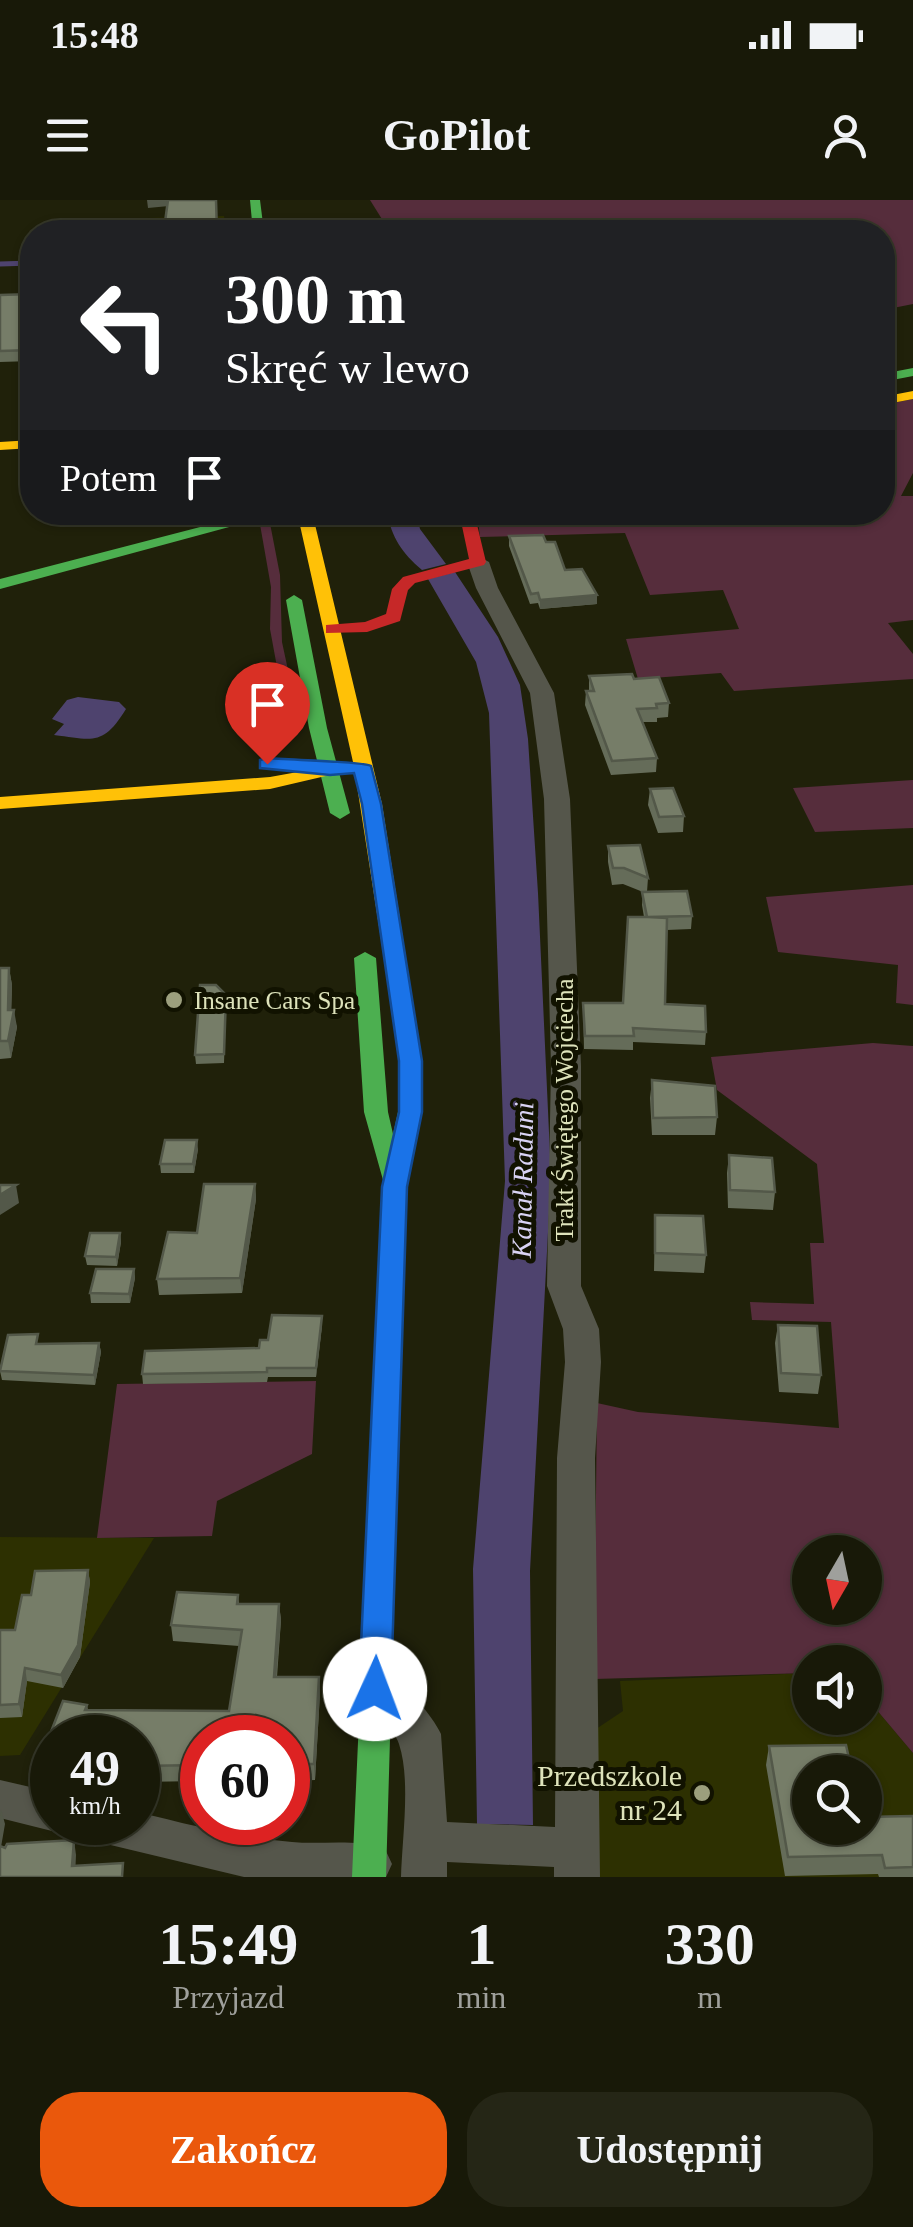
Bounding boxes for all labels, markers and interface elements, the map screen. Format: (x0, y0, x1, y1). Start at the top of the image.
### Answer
text: 15:48 (50, 14, 139, 56)
icon: menu (40, 108, 95, 163)
icon: person (818, 108, 873, 163)
text: GoPilot (383, 110, 530, 160)
icon: left (60, 260, 190, 390)
text: 300 m (225, 261, 406, 338)
text: Skręć w lewo (225, 343, 470, 393)
icon: arrive (177, 450, 232, 505)
text: Potem (60, 457, 157, 499)
pin (225, 662, 310, 765)
icon: arrive (240, 677, 295, 732)
street label: Trakt Świętego Wojciecha (551, 978, 578, 1242)
place label: Insane Cars Spa (194, 987, 355, 1014)
marker: Insane Cars Spa (163, 989, 185, 1011)
water label: Kanał Raduni (506, 1102, 539, 1259)
north arrow (792, 1535, 882, 1625)
map controls (792, 1535, 882, 1845)
position arrow (323, 1637, 427, 1741)
button: sound (792, 1645, 882, 1735)
speed limit sign: 60 (180, 1715, 310, 1845)
text: 49 (70, 1740, 120, 1796)
button: search (792, 1755, 882, 1845)
place label: Przedszkole nr 24 (537, 1759, 682, 1826)
marker: Przedszkole nr 24 (691, 1782, 713, 1804)
text: km/h (69, 1792, 121, 1819)
text: 15:49 (158, 1911, 298, 1977)
text: 1 (466, 1911, 496, 1977)
text: 330 (665, 1911, 755, 1977)
text: Przyjazd (172, 1979, 284, 2015)
text: min (457, 1979, 506, 2015)
text: m (697, 1979, 722, 2015)
button: Zakończ (40, 2092, 447, 2207)
button: Udostępnij (467, 2092, 873, 2207)

